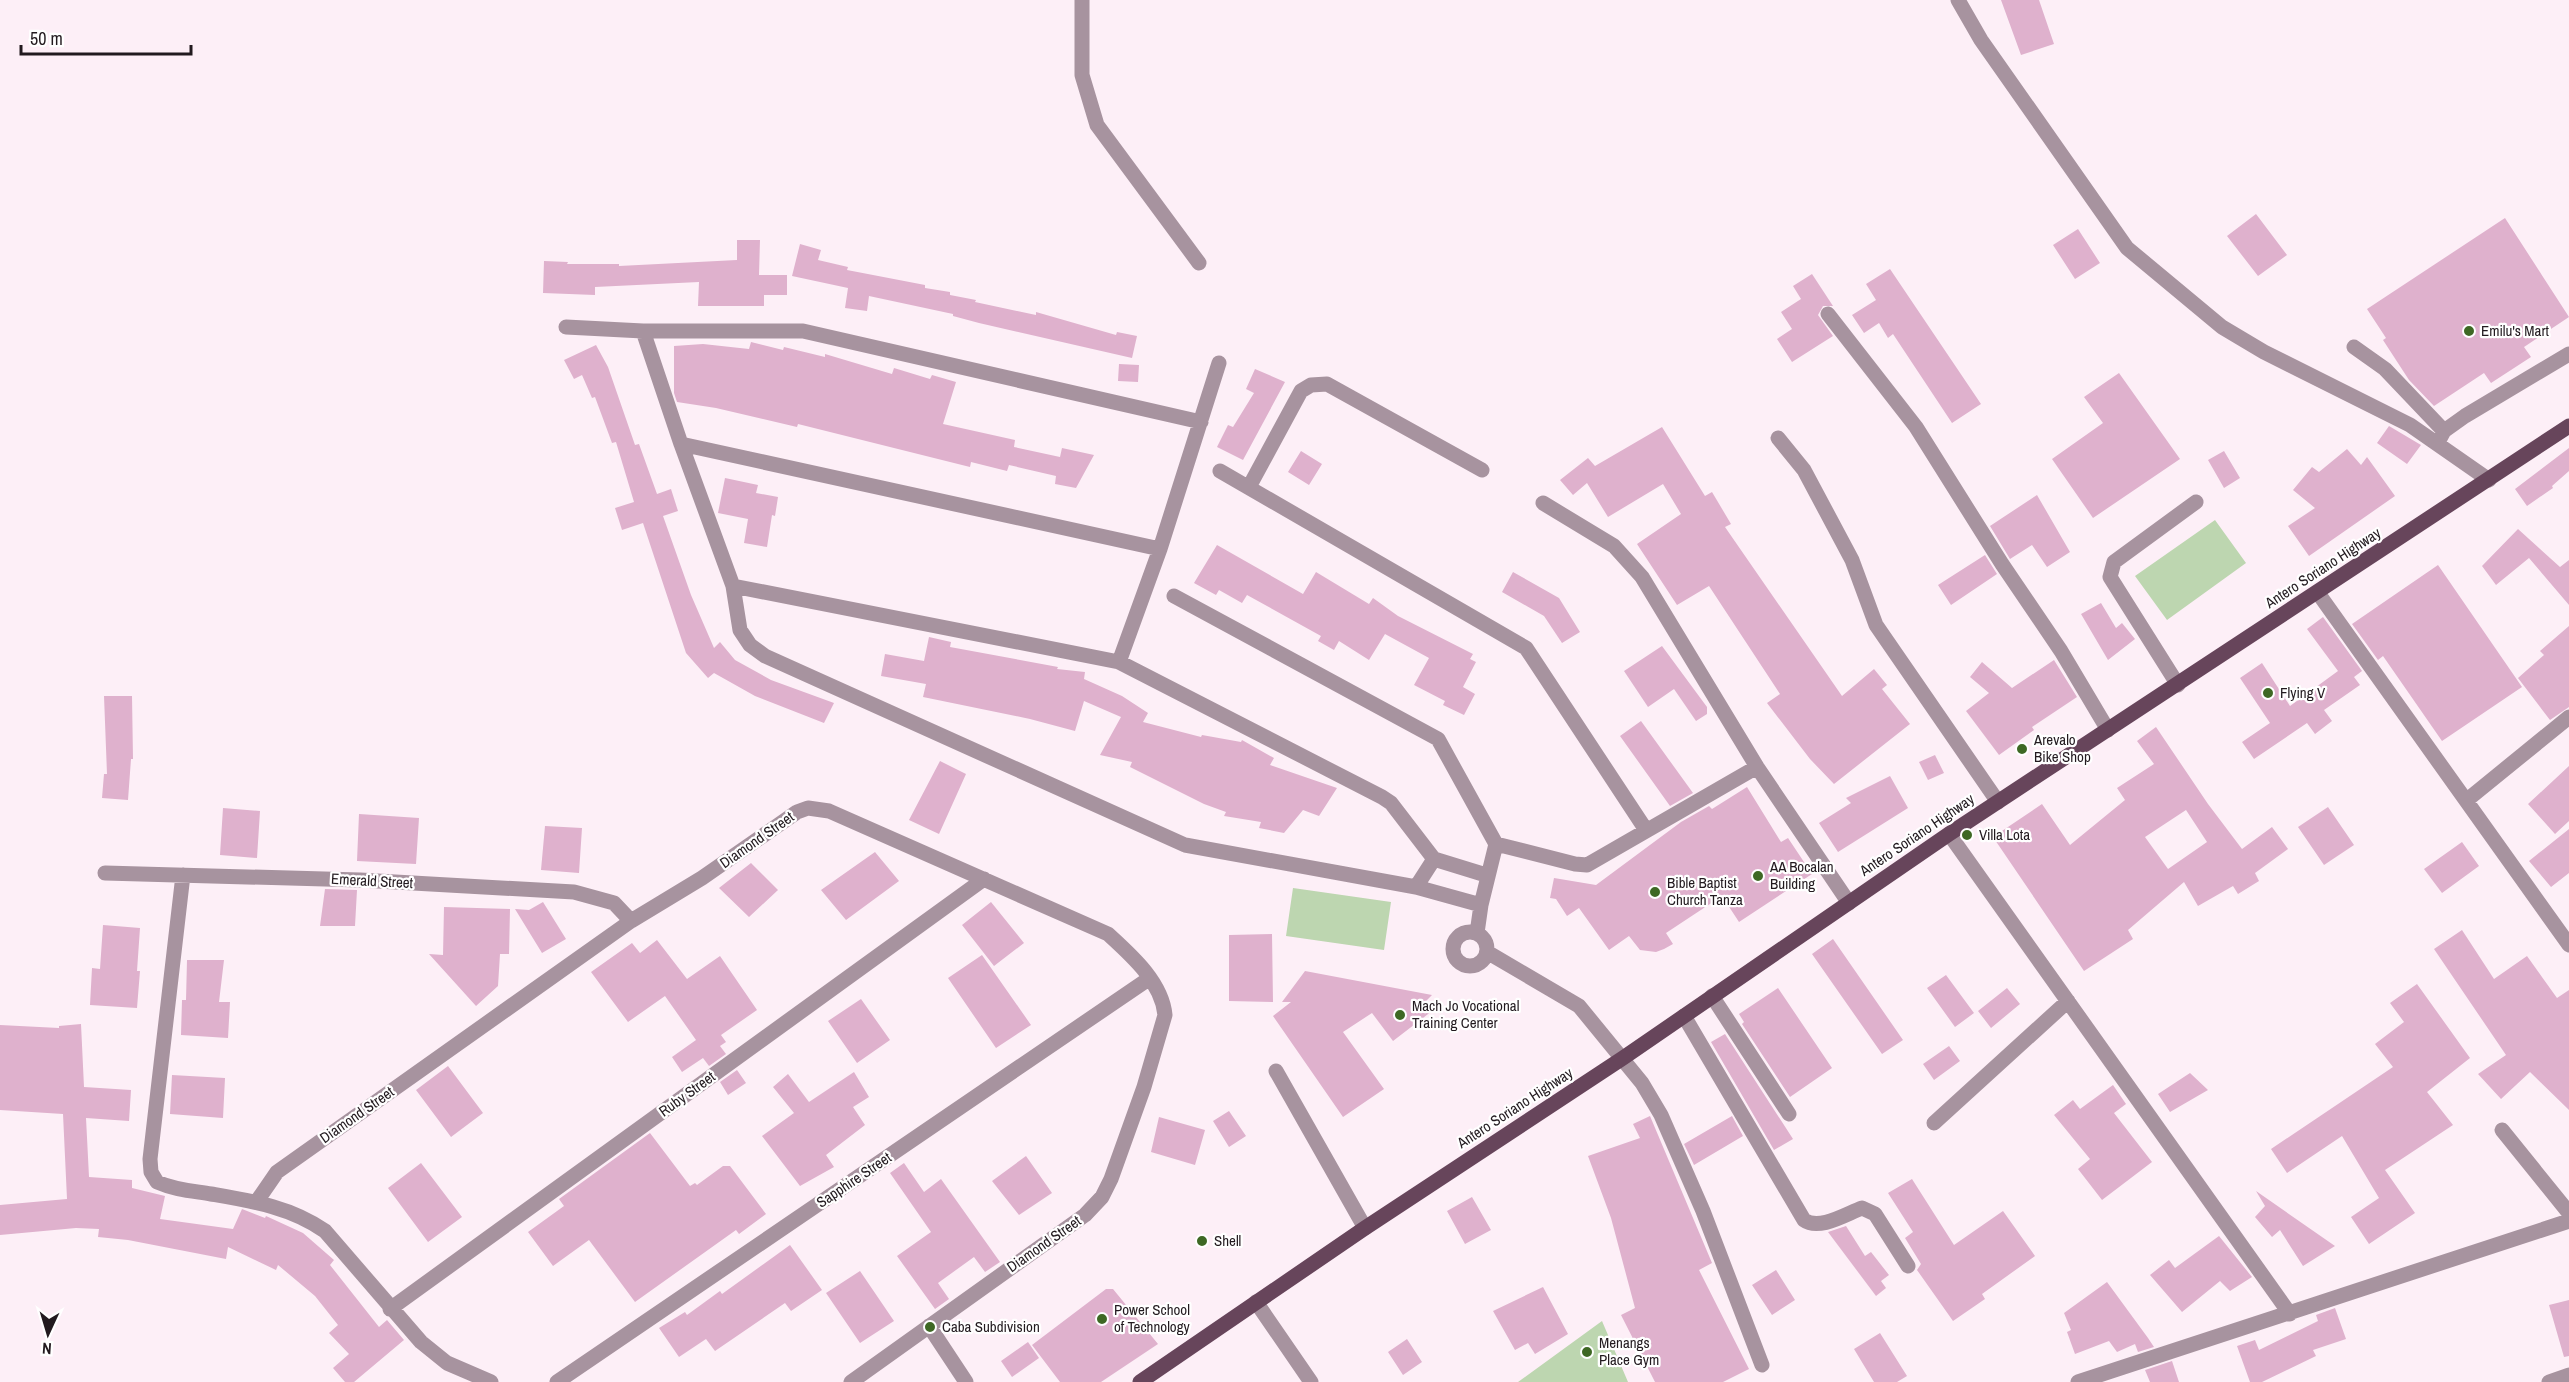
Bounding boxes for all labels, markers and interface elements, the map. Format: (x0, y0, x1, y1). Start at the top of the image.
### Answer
scale bar (21, 18, 190, 56)
text: 50 m (30, 26, 63, 51)
place label: Emilu's Mart (2481, 320, 2550, 341)
marker: Emilu's Mart (2462, 324, 2476, 338)
street label: Antero Soriano Highway (2260, 522, 2385, 613)
place label: Flying V (2280, 682, 2326, 703)
marker: Flying V (2261, 686, 2275, 700)
place label: Arevalo Bike Shop (2033, 729, 2091, 767)
marker: Arevalo Bike Shop (2015, 742, 2029, 756)
street label: Antero Soriano Highway (1854, 788, 1979, 881)
street label: Diamond Street (715, 806, 798, 873)
place label: Villa Lota (1979, 824, 2030, 845)
marker: Villa Lota (1960, 828, 1974, 842)
place label: AA Bocalan Building (1769, 856, 1834, 894)
street label: Emerald Street (331, 868, 414, 893)
marker: AA Bocalan Building (1751, 869, 1765, 883)
place label: Bible Baptist Church Tanza (1667, 872, 1743, 910)
marker: Bible Baptist Church Tanza (1648, 885, 1662, 899)
place label: Mach Jo Vocational Training Center (1412, 995, 1519, 1033)
marker: Mach Jo Vocational Training Center (1393, 1008, 1407, 1022)
street label: Antero Soriano Highway (1452, 1062, 1577, 1153)
street label: Ruby Street (654, 1066, 720, 1121)
street label: Diamond Street (315, 1081, 398, 1148)
street label: Sapphire Street (812, 1146, 896, 1212)
street label: Diamond Street (1002, 1210, 1085, 1277)
place label: Shell (1214, 1230, 1241, 1251)
marker: Shell (1195, 1234, 1209, 1248)
place label: Power School of Technology (1114, 1299, 1191, 1337)
north arrow (18, 1304, 78, 1364)
marker: Power School of Technology (1095, 1312, 1109, 1326)
place label: Caba Subdivision (942, 1316, 1040, 1337)
marker: Caba Subdivision (923, 1320, 937, 1334)
place label: Menangs Place Gym (1599, 1332, 1659, 1370)
text: N (41, 1338, 52, 1360)
marker: Menangs Place Gym (1580, 1345, 1594, 1359)

